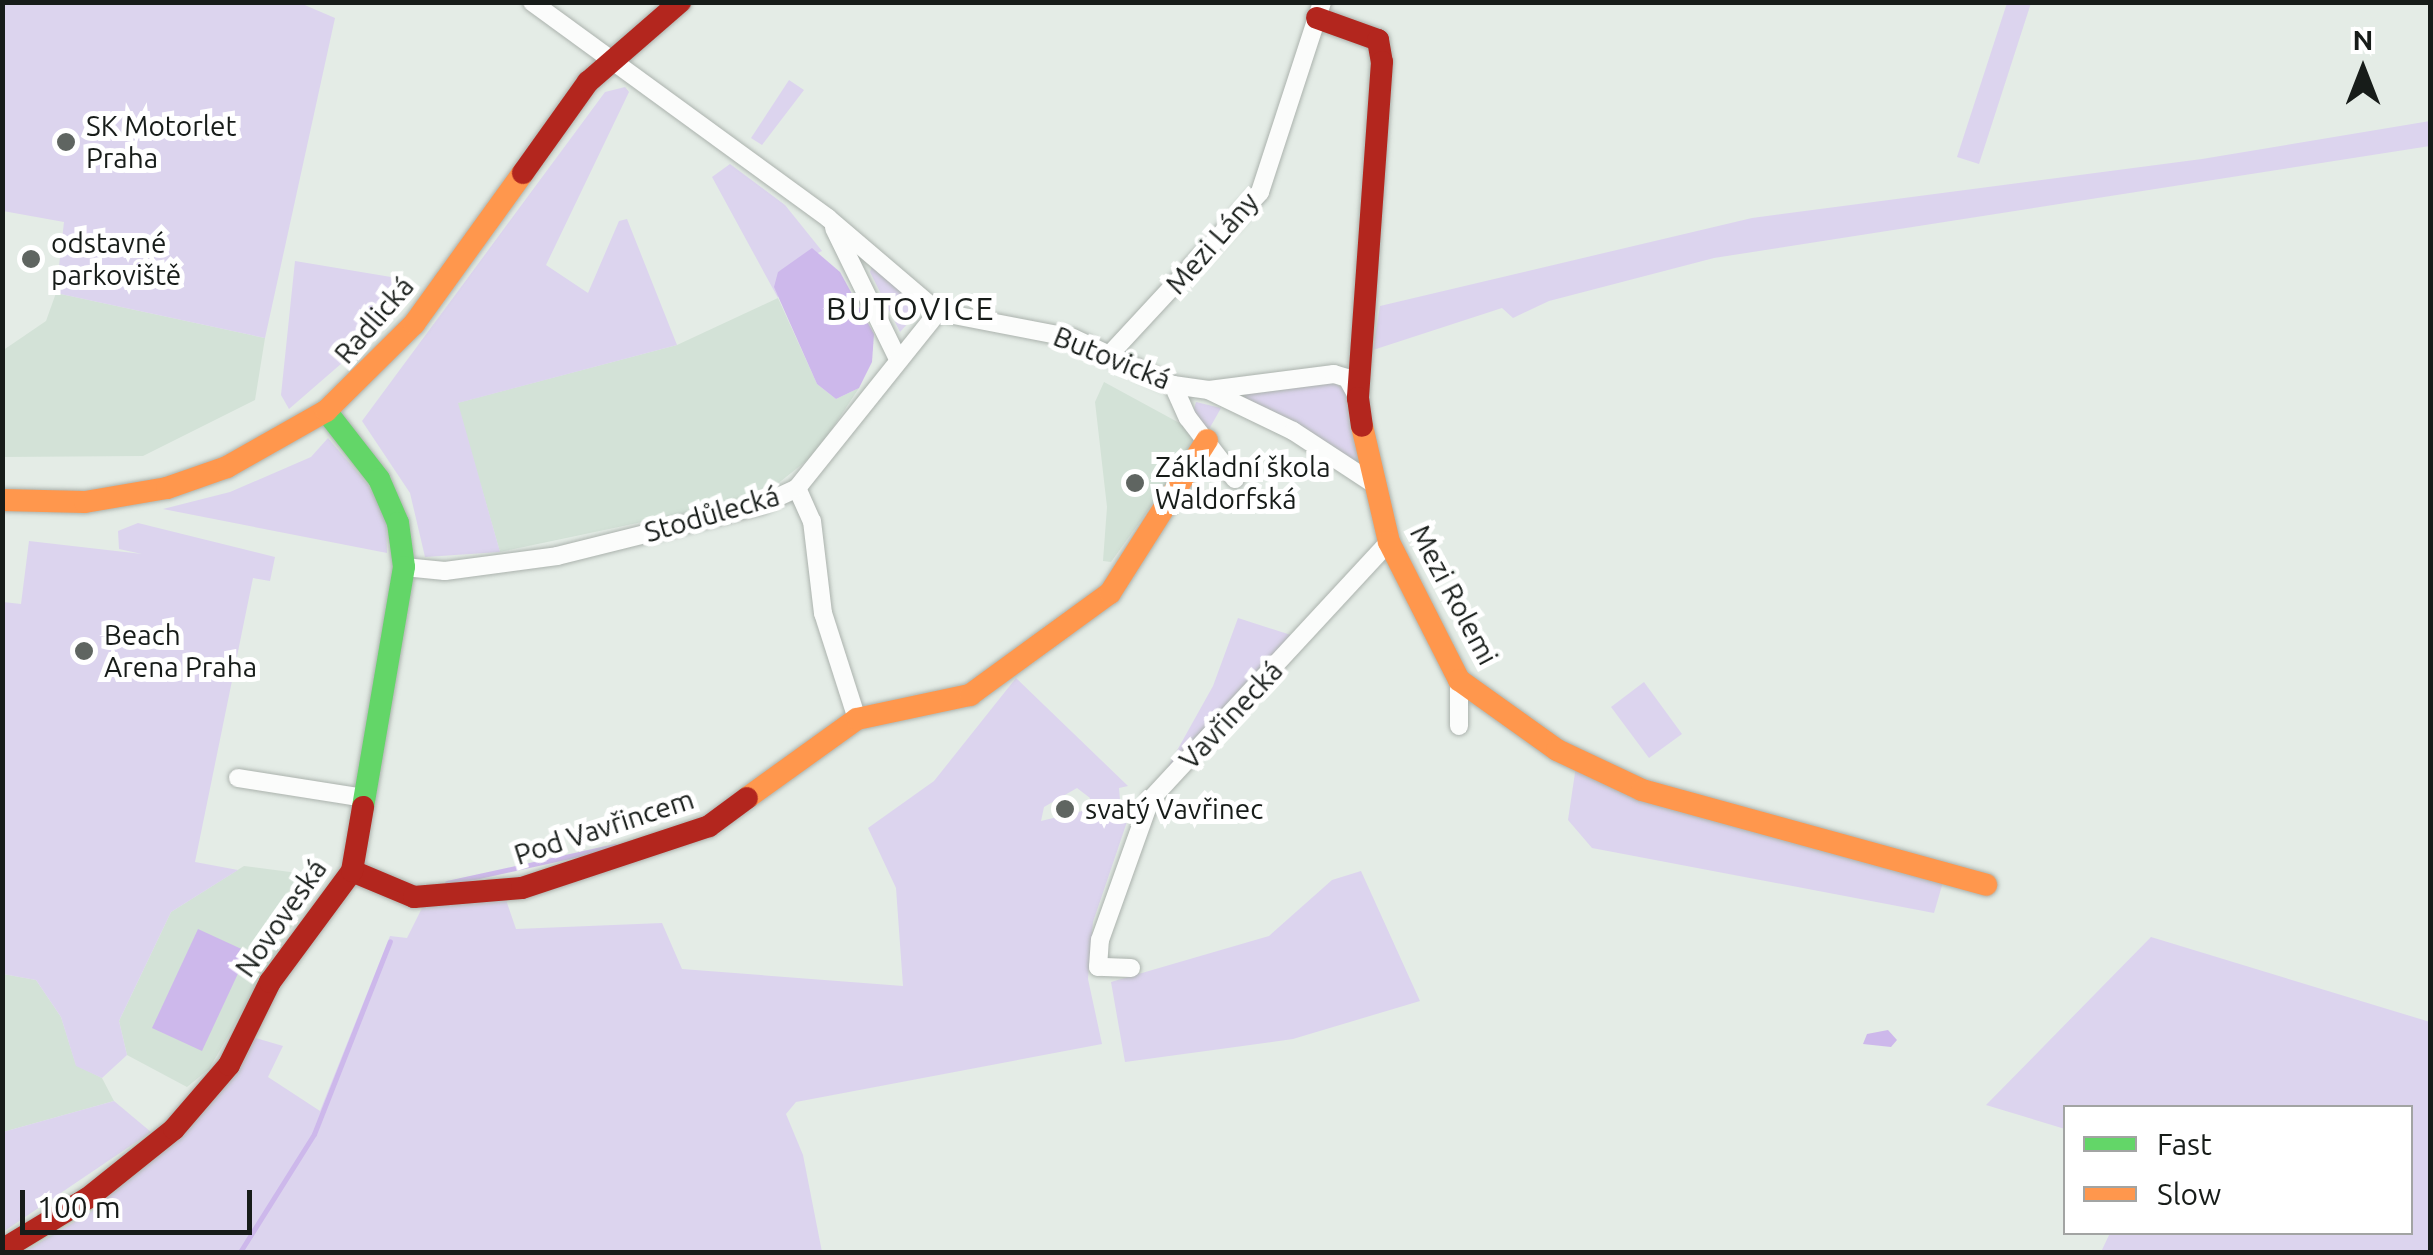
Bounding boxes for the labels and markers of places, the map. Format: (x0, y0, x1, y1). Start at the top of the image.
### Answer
place label: SK Motorlet Praha (86, 109, 237, 175)
marker: SK Motorlet Praha (55, 131, 77, 153)
place label: odstavné parkoviště (51, 226, 181, 292)
marker: odstavné parkoviště (20, 248, 42, 270)
place label: Základní škola Waldorfská (1155, 450, 1331, 516)
marker: Základní škola Waldorfská (1124, 472, 1146, 494)
place label: Beach Arena Praha (104, 618, 257, 684)
marker: Beach Arena Praha (73, 640, 95, 662)
place label: svatý Vavřinec (1085, 792, 1263, 826)
marker: svatý Vavřinec (1054, 798, 1076, 820)

